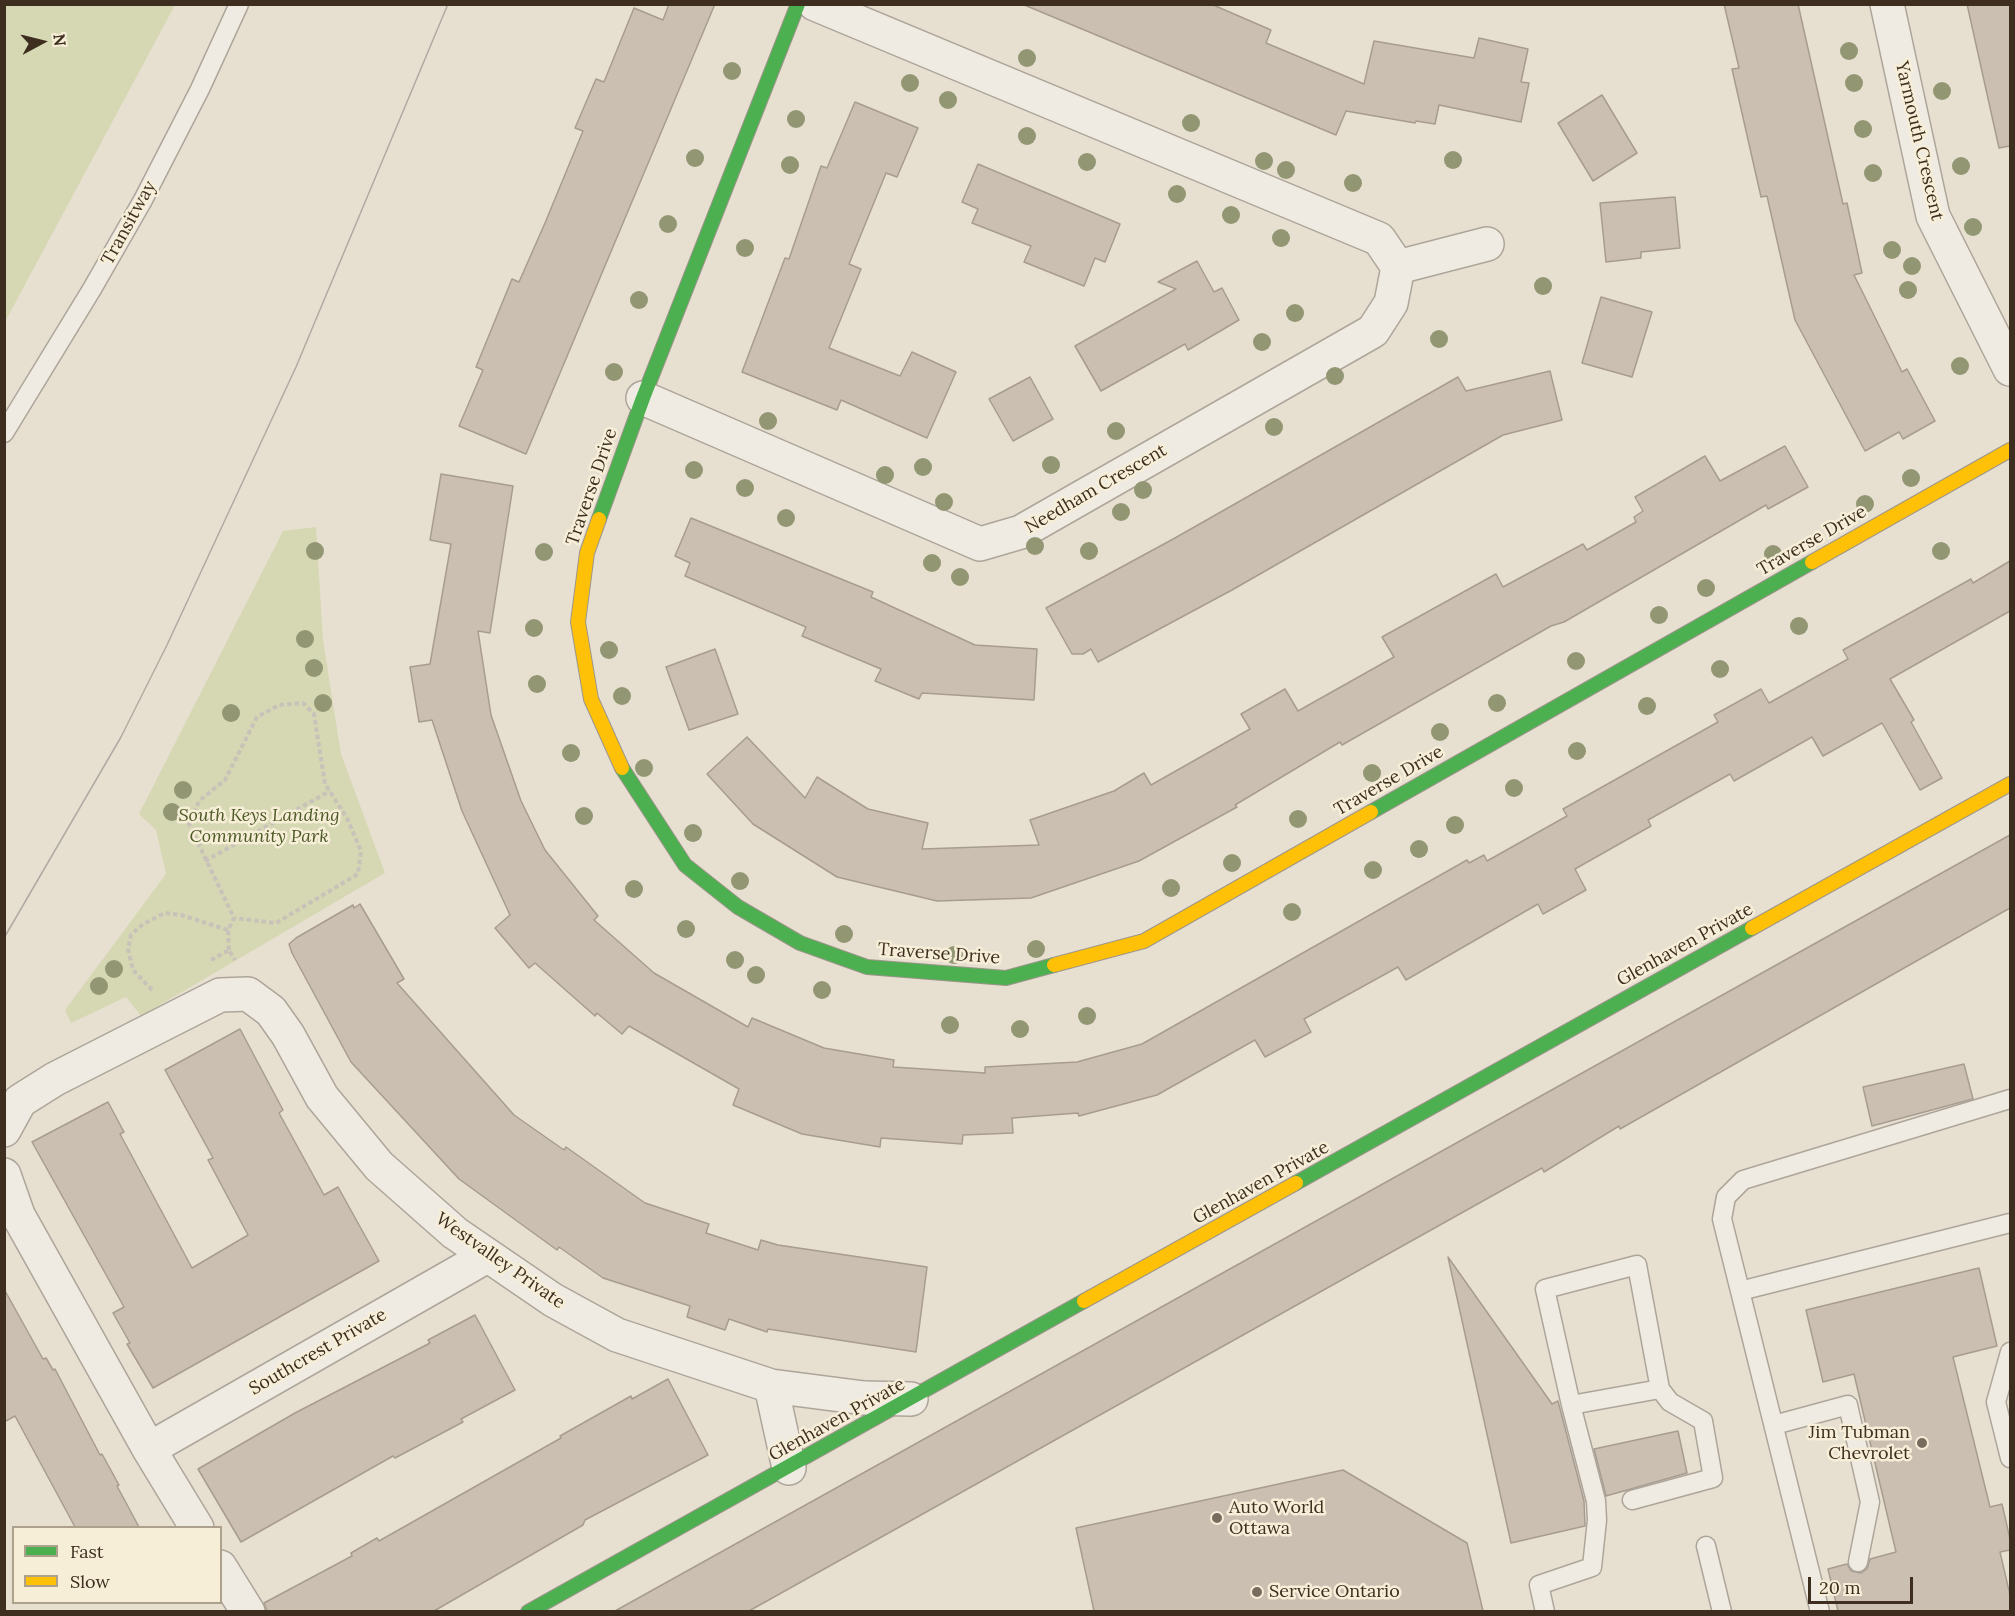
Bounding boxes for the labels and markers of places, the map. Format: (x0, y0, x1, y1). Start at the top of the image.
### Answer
place label: Jim Tubman Chevrolet (1809, 1422, 1910, 1464)
marker: Jim Tubman Chevrolet (1915, 1436, 1929, 1450)
place label: Auto World Ottawa (1229, 1497, 1324, 1540)
marker: Auto World Ottawa (1210, 1511, 1224, 1525)
place label: Service Ontario (1269, 1581, 1400, 1603)
marker: Service Ontario (1250, 1585, 1264, 1599)

